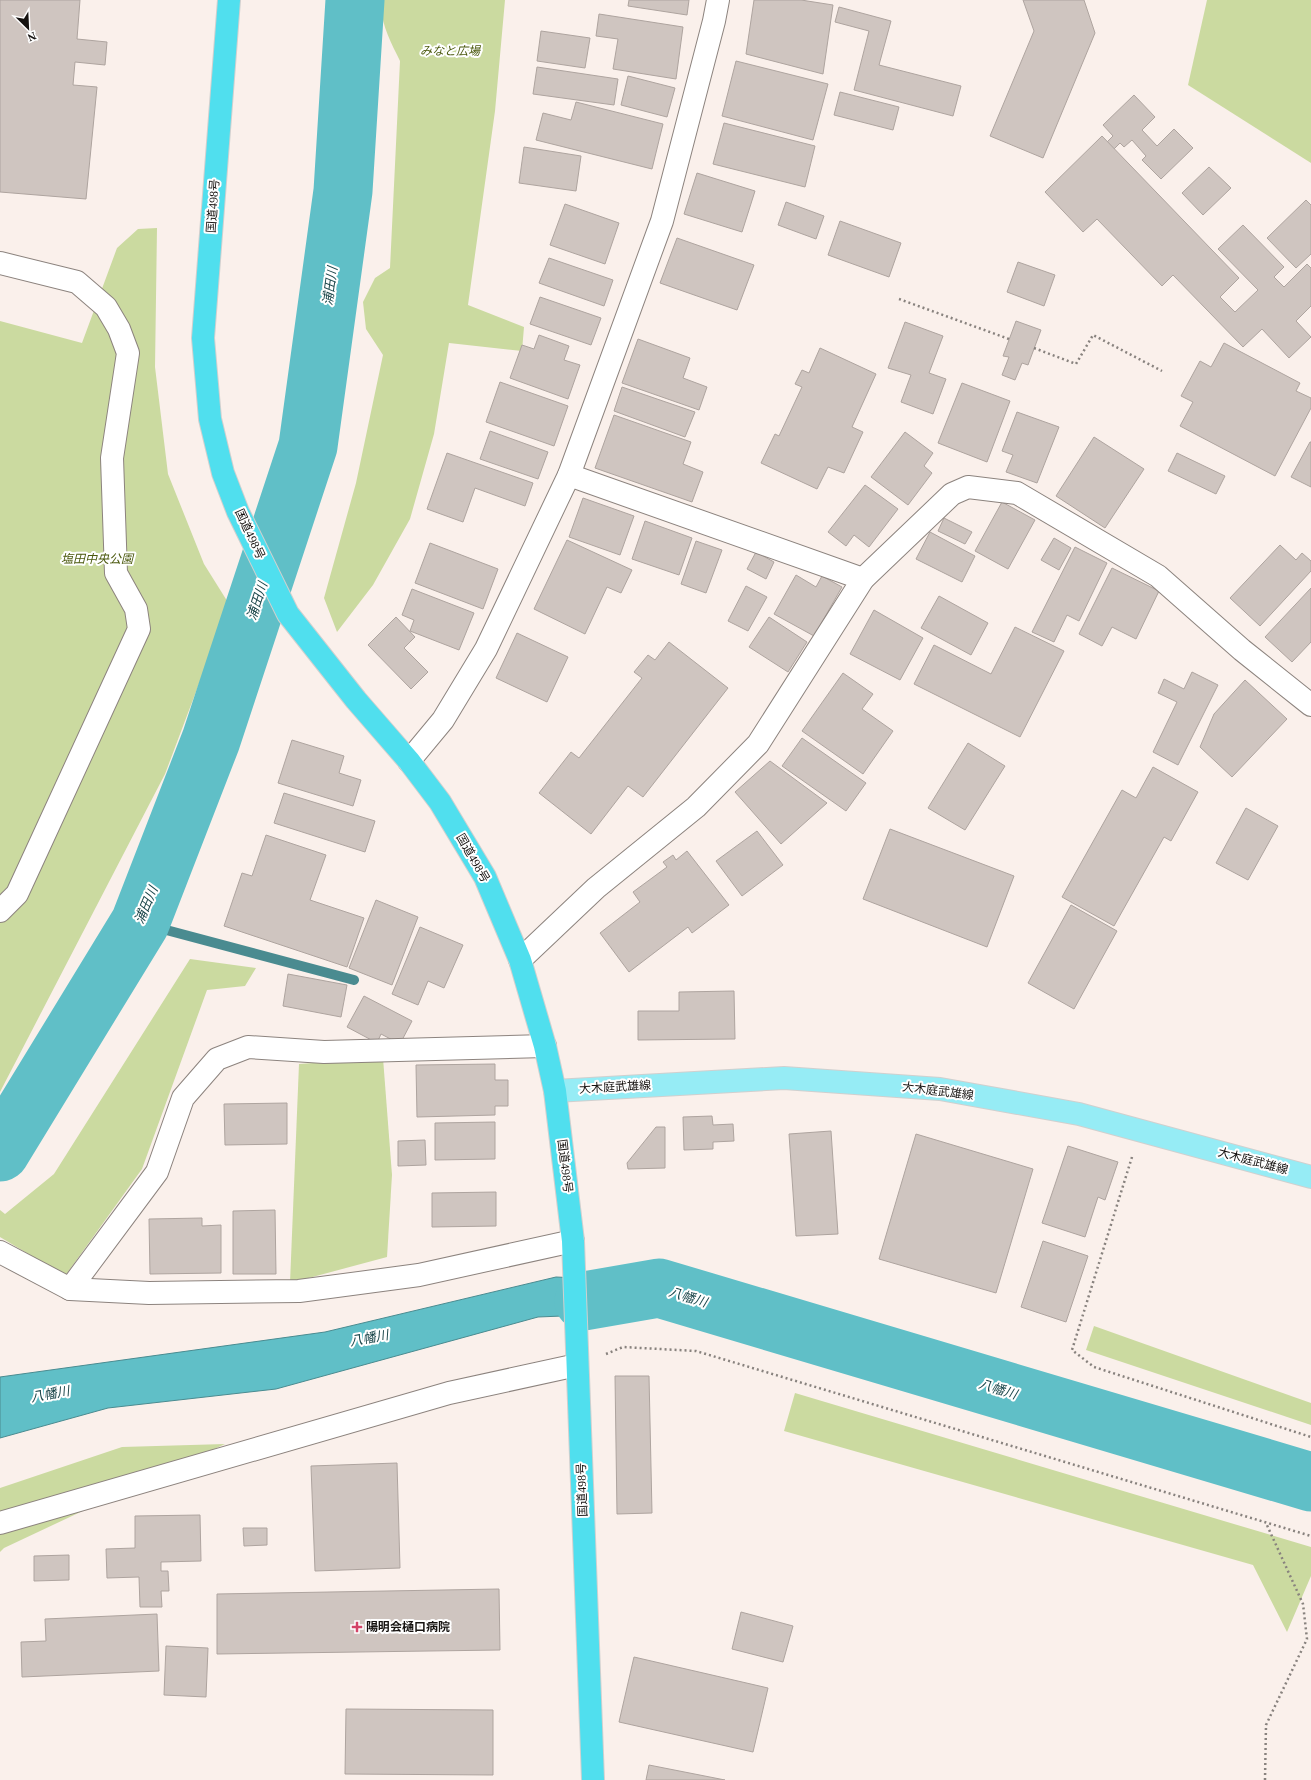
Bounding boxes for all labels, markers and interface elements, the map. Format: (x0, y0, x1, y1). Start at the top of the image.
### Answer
north arrow (8, 8, 48, 48)
text: N (26, 30, 38, 44)
park label: みなと広場 (420, 44, 482, 58)
street label: 国道498号 (204, 179, 222, 233)
water label: 浦田川 (320, 264, 340, 306)
street label: 国道498号 (232, 507, 268, 561)
park label: 塩田中央公園 (61, 552, 135, 566)
water label: 浦田川 (244, 578, 271, 622)
street label: 国道498号 (453, 831, 493, 885)
water label: 浦田川 (131, 882, 161, 926)
street label: 大木庭武雄線 (579, 1078, 651, 1096)
street label: 大木庭武雄線 (901, 1080, 975, 1102)
street label: 国道498号 (555, 1138, 575, 1194)
street label: 大木庭武雄線 (1216, 1145, 1290, 1177)
water label: 八幡川 (667, 1284, 711, 1310)
water label: 八幡川 (348, 1327, 391, 1349)
water label: 八幡川 (977, 1376, 1021, 1402)
water label: 八幡川 (29, 1383, 72, 1405)
street label: 国道498号 (574, 1463, 590, 1517)
place label: 陽明会樋口病院 (366, 1620, 450, 1634)
marker: 陽明会樋口病院 (351, 1621, 363, 1633)

